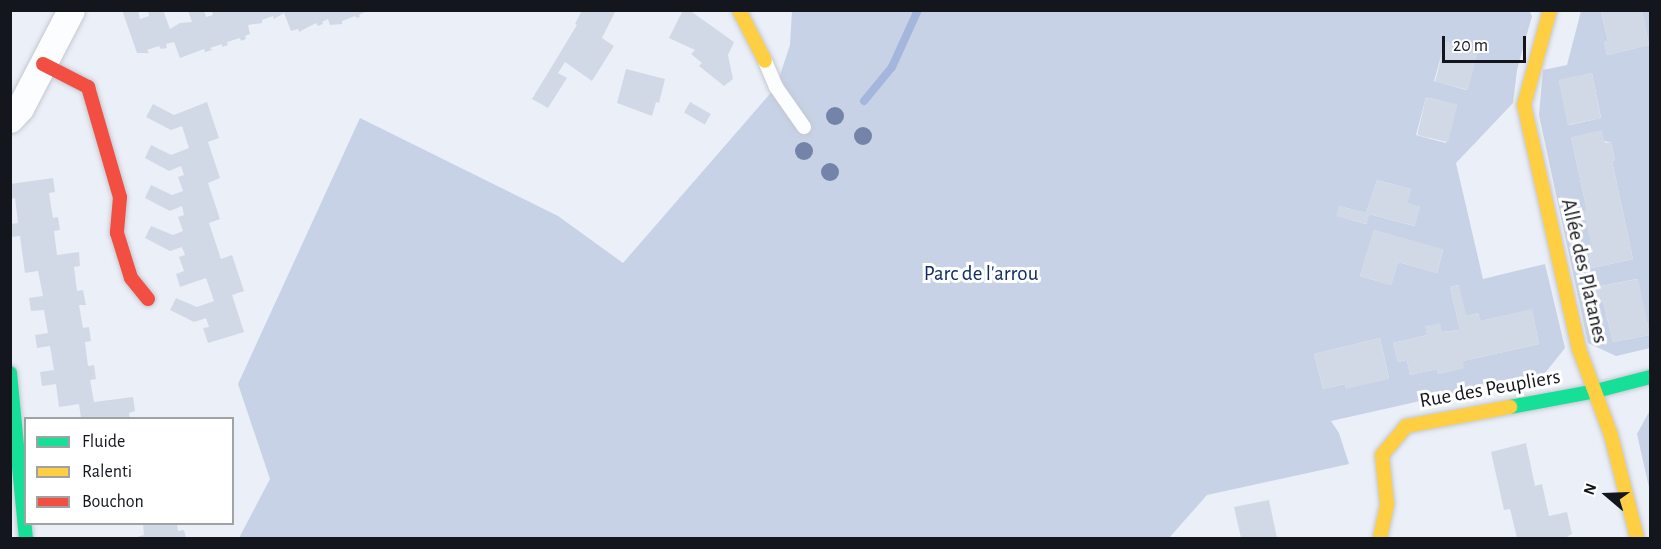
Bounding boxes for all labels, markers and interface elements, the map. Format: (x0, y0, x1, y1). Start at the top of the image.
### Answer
scale bar (1445, 24, 1529, 62)
text: 20 m (1453, 37, 1488, 55)
street label: Allée des Platanes (1555, 196, 1613, 346)
park label: Parc de l'arrou (924, 261, 1038, 287)
street label: Rue des Peupliers (1418, 364, 1562, 414)
legend (24, 417, 234, 525)
text: Fluide (82, 433, 125, 451)
text: Ralenti (82, 463, 132, 481)
north arrow (1577, 465, 1637, 525)
text: N (1581, 481, 1599, 497)
text: Bouchon (82, 493, 144, 511)

